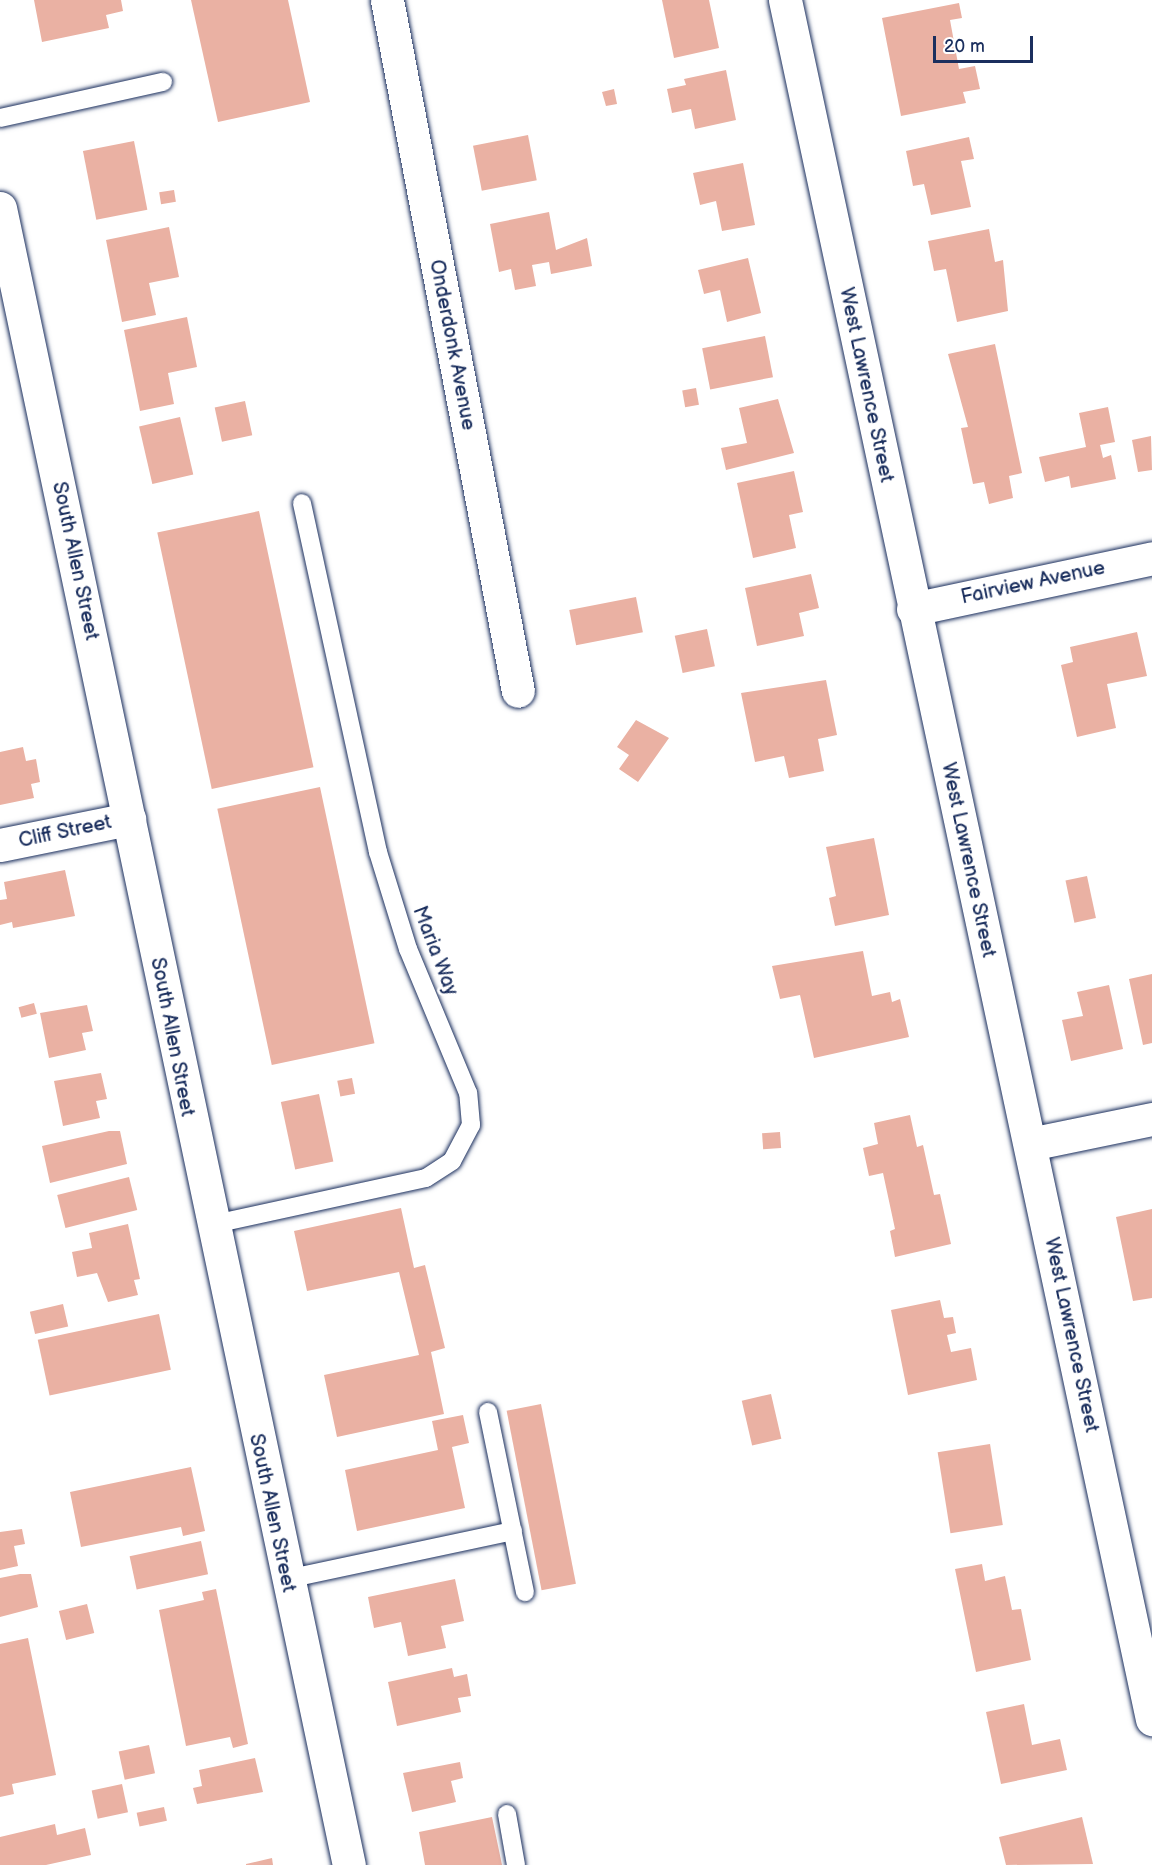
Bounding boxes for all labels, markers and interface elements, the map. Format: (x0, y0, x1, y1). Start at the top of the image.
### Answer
scale bar (936, 24, 1036, 62)
text: 20 m (944, 36, 985, 57)
street label: Onderdonk Avenue (424, 258, 480, 432)
street label: West Lawrence Street (834, 285, 898, 485)
street label: South Allen Street (46, 480, 104, 642)
street label: Fairview Avenue (959, 556, 1107, 610)
street label: West Lawrence Street (936, 760, 1000, 960)
street label: Cliff Street (16, 810, 114, 854)
street label: Maria Way (407, 903, 463, 999)
street label: South Allen Street (145, 955, 199, 1119)
street label: West Lawrence Street (1039, 1235, 1103, 1435)
street label: South Allen Street (243, 1432, 301, 1594)

